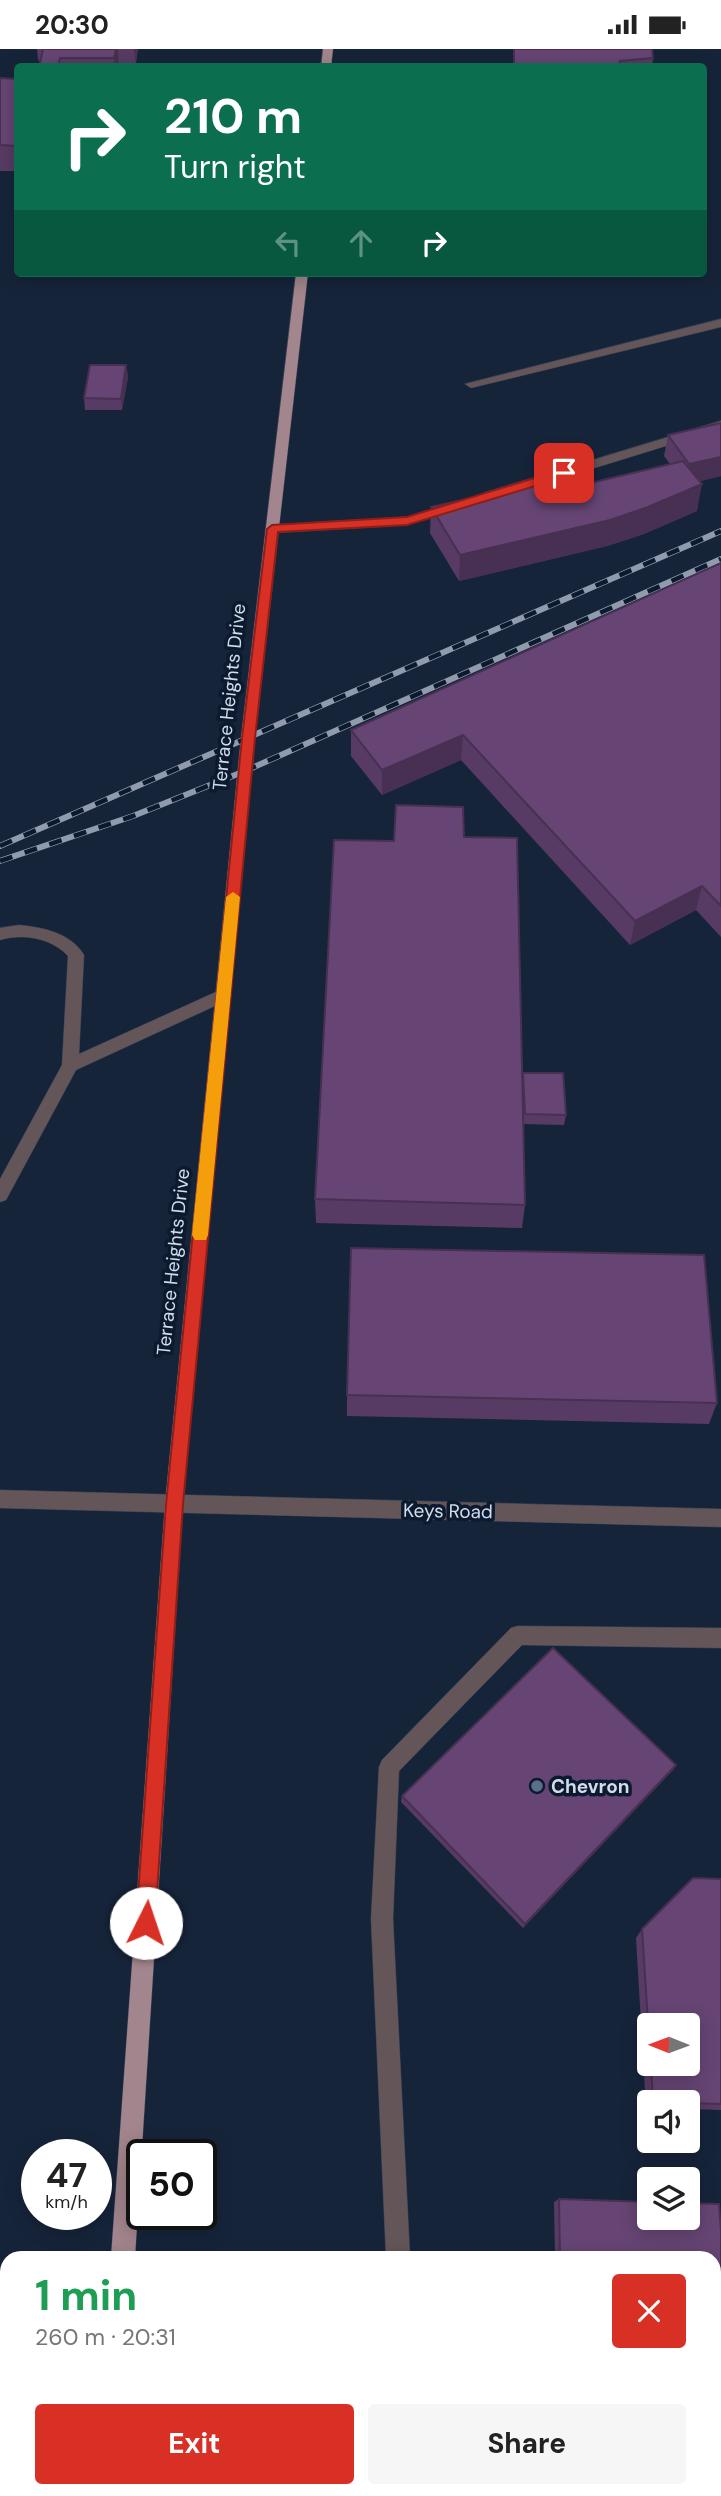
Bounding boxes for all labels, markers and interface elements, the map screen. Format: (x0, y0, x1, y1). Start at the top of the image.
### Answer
text: 20:30 (35, 8, 109, 42)
text: 210 m (164, 84, 302, 148)
icon: right (49, 91, 140, 182)
text: Turn right (164, 146, 306, 188)
icon: left (269, 224, 307, 262)
icon: ahead (342, 224, 380, 262)
icon: right (415, 224, 453, 262)
pin (534, 443, 594, 503)
icon: arrive (545, 454, 583, 492)
street label: Terrace Heights Drive (207, 602, 251, 792)
street label: Terrace Heights Drive (151, 1167, 195, 1357)
street label: Keys Road (403, 1498, 493, 1524)
place label: Chevron (551, 1774, 630, 1799)
marker: Chevron (529, 1778, 545, 1794)
position arrow (109, 1886, 183, 1960)
north arrow (637, 2013, 700, 2075)
map controls (637, 2013, 700, 2230)
button: sound (637, 2090, 700, 2153)
speed limit sign: 50 (126, 2139, 217, 2230)
text: 47 (46, 2152, 87, 2198)
button: layers (637, 2167, 700, 2230)
text: km/h (45, 2190, 88, 2214)
text: 1 min (35, 2268, 137, 2323)
button: close (612, 2274, 686, 2348)
text: 260 m · 20:31 (35, 2322, 176, 2352)
button: Exit (35, 2404, 354, 2484)
button: Share (368, 2404, 686, 2484)

